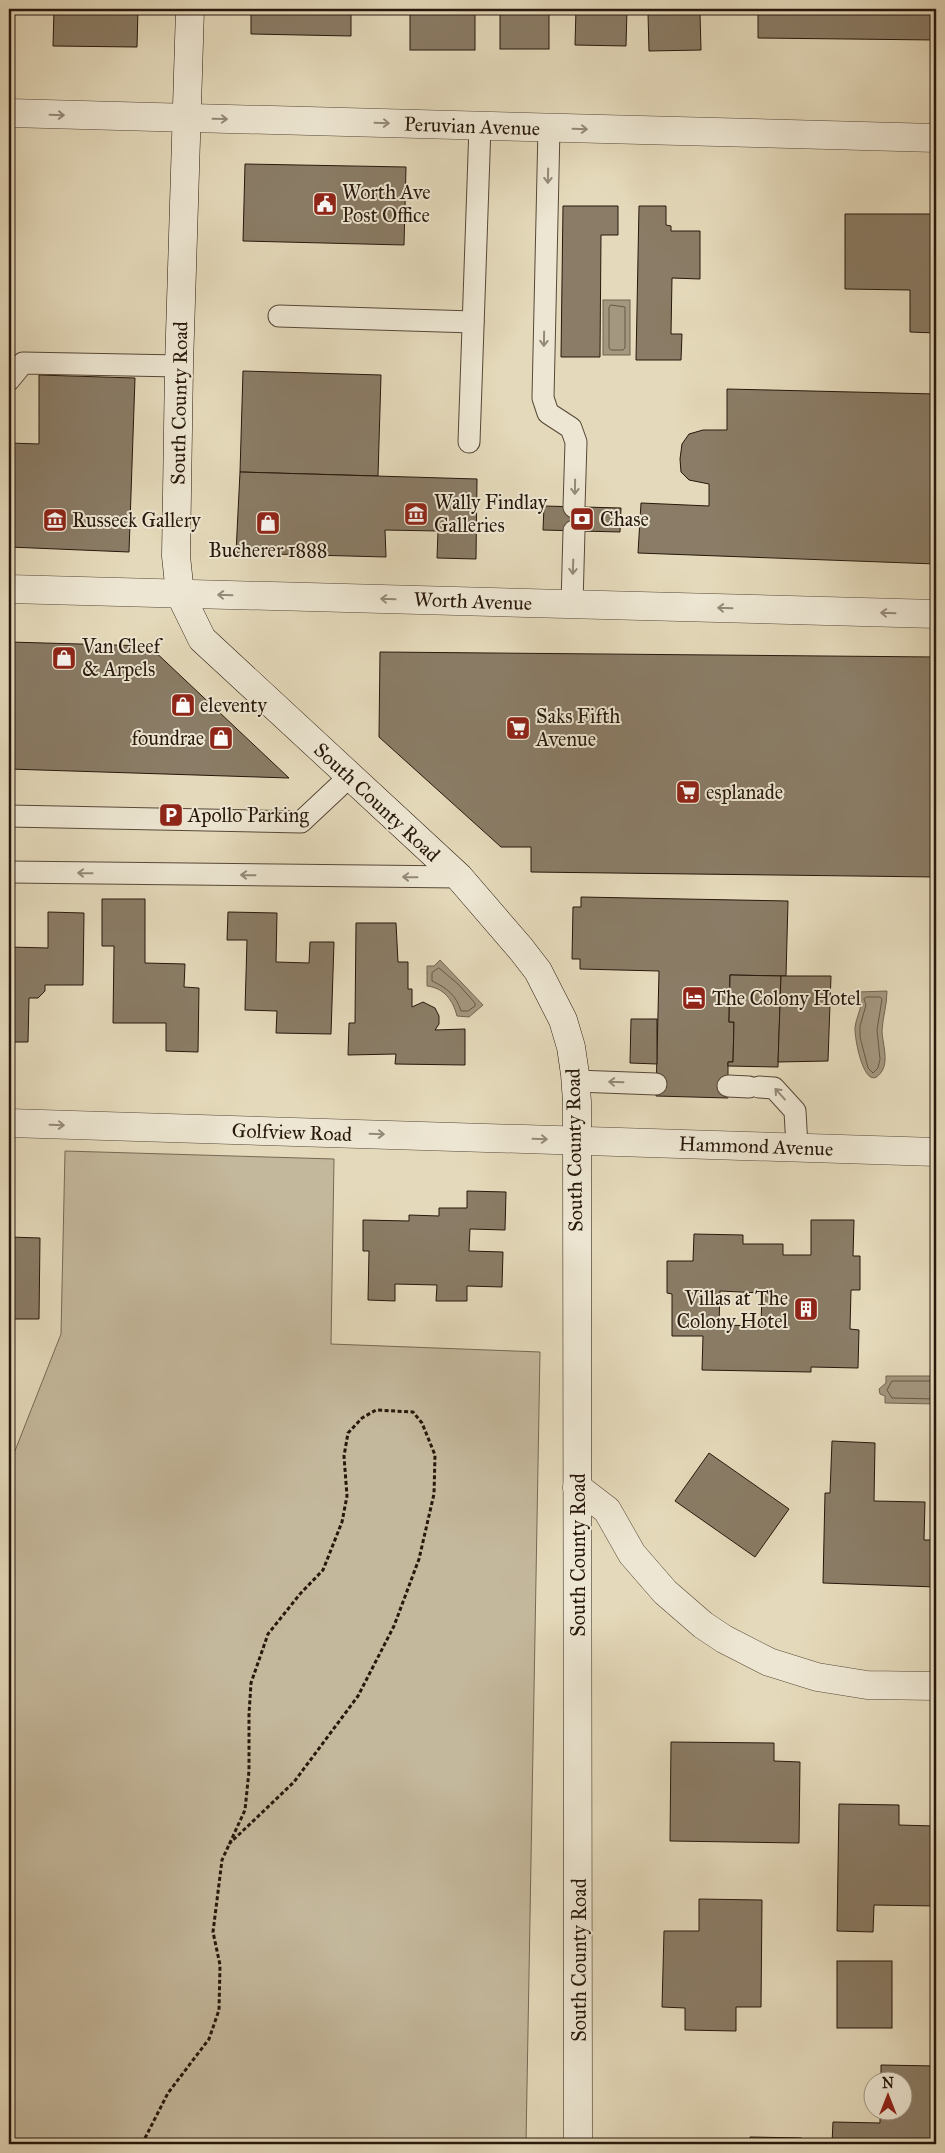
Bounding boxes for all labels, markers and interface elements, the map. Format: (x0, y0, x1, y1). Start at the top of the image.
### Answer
one-way arrow (49, 110, 65, 120)
street label: Peruvian Avenue (403, 112, 541, 140)
one-way arrow (212, 114, 228, 124)
one-way arrow (374, 119, 390, 128)
one-way arrow (572, 124, 588, 133)
one-way arrow (543, 168, 553, 184)
place label: Worth Ave Post Office (342, 180, 431, 227)
public building icon: Worth Ave Post Office (312, 191, 338, 217)
street label: South County Road (166, 321, 192, 485)
one-way arrow (539, 330, 549, 347)
one-way arrow (570, 479, 579, 495)
place label: Wally Findlay Galleries (434, 490, 548, 537)
museum icon: Wally Findlay Galleries (403, 501, 429, 527)
bank icon: Chase (569, 506, 595, 532)
museum icon: Russeck Gallery (42, 507, 68, 533)
place label: Chase (600, 507, 649, 531)
place label: Russeck Gallery (72, 508, 201, 532)
shop icon: Bucherer 1888 (255, 510, 281, 536)
place label: Bucherer 1888 (208, 538, 328, 562)
one-way arrow (568, 559, 577, 575)
street label: Worth Avenue (413, 587, 533, 615)
one-way arrow (218, 590, 234, 600)
one-way arrow (380, 594, 396, 604)
one-way arrow (717, 603, 734, 613)
one-way arrow (880, 608, 896, 618)
place label: Van Cleef & Arpels (81, 634, 164, 681)
shop icon: Van Cleef & Arpels (51, 645, 77, 671)
shop icon: eleventy (170, 692, 196, 718)
place label: eleventy (200, 693, 267, 717)
place label: Saks Fifth Avenue (535, 704, 620, 751)
supermarket icon: Saks Fifth Avenue (505, 715, 531, 741)
shop icon: foundrae (208, 725, 234, 751)
place label: foundrae (131, 726, 204, 750)
street label: South County Road (309, 737, 445, 867)
supermarket icon: esplanade (675, 779, 701, 805)
place label: esplanade (706, 780, 783, 804)
parking icon: Apollo Parking (158, 802, 184, 828)
place label: Apollo Parking (187, 803, 309, 828)
one-way arrow (77, 868, 94, 878)
one-way arrow (240, 870, 256, 880)
one-way arrow (402, 872, 418, 882)
hotel icon: The Colony Hotel (681, 985, 707, 1011)
place label: The Colony Hotel (712, 986, 862, 1010)
street label: South County Road (561, 1068, 587, 1232)
one-way arrow (608, 1078, 624, 1087)
one-way arrow (774, 1088, 786, 1101)
street label: Golfview Road (231, 1118, 353, 1146)
one-way arrow (49, 1120, 65, 1129)
one-way arrow (369, 1129, 385, 1139)
street label: Hammond Avenue (678, 1131, 834, 1161)
one-way arrow (532, 1134, 548, 1144)
place label: Villas at The Colony Hotel (676, 1286, 789, 1333)
building icon: Villas at The Colony Hotel (793, 1296, 819, 1322)
street label: South County Road (566, 1473, 590, 1637)
street label: South County Road (567, 1878, 591, 2042)
north arrow (862, 2070, 912, 2120)
text: N (882, 2075, 894, 2092)

